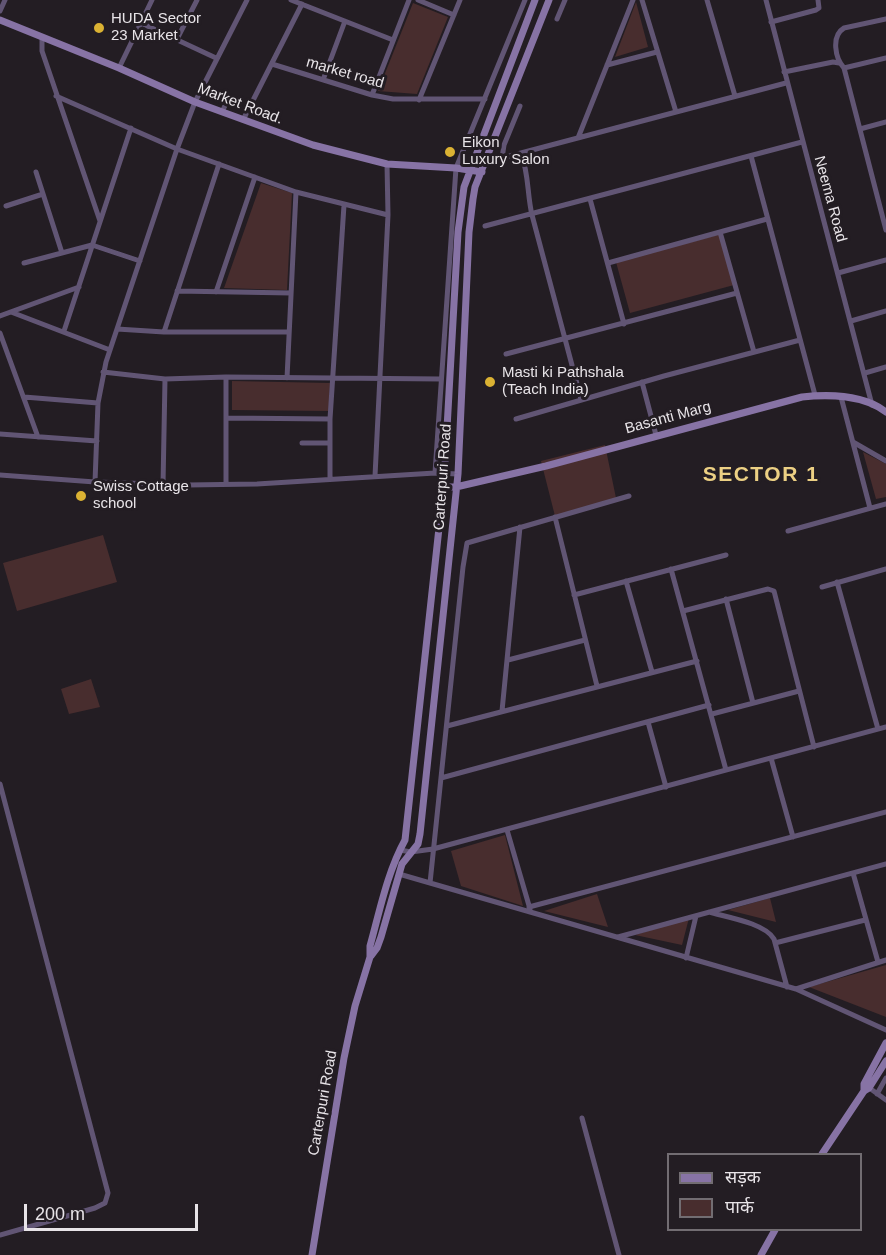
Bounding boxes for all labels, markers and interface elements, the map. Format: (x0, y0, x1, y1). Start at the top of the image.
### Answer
place label: HUDA Sector 23 Market (111, 10, 201, 45)
marker: HUDA Sector 23 Market (92, 21, 106, 35)
street label: market road (304, 53, 386, 93)
street label: Market Road. (195, 79, 285, 129)
place label: Eikon Luxury Salon (462, 134, 550, 169)
marker: Eikon Luxury Salon (443, 145, 457, 159)
street label: Neema Road (810, 154, 850, 244)
place label: Masti ki Pathshala (Teach India) (502, 364, 624, 399)
marker: Masti ki Pathshala (Teach India) (483, 375, 497, 389)
street label: Basanti Marg (623, 398, 713, 438)
street label: Carterpuri Road (430, 423, 456, 531)
district label: SECTOR 1 (703, 462, 819, 488)
place label: Swiss Cottage school (93, 478, 189, 513)
marker: Swiss Cottage school (74, 489, 88, 503)
street label: Carterpuri Road (305, 1049, 341, 1157)
legend (667, 1153, 862, 1231)
text: सड़क (725, 1167, 761, 1187)
scale bar (27, 1192, 201, 1230)
text: पार्क (725, 1197, 754, 1217)
text: 200 m (35, 1204, 85, 1224)

